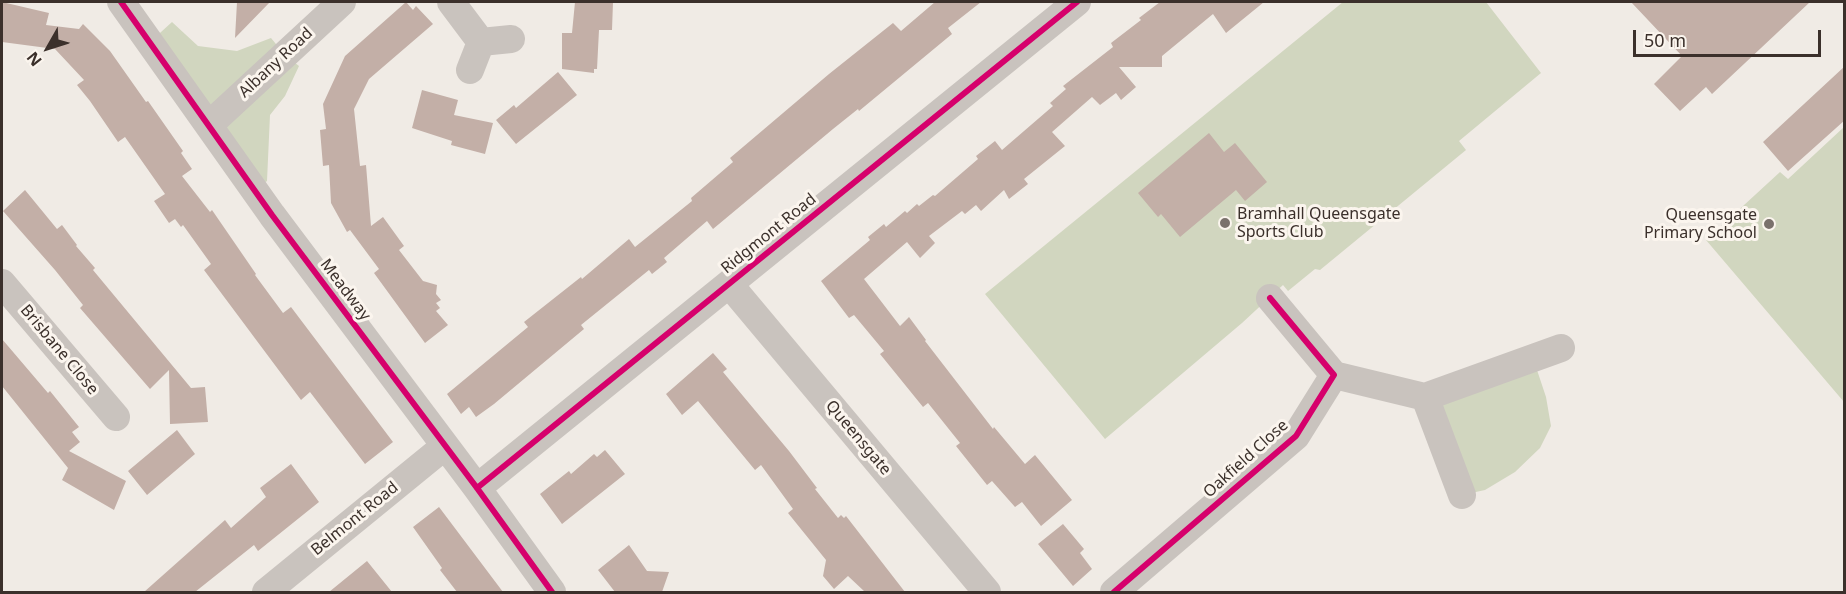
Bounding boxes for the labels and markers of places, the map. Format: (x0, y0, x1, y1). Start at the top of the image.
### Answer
place label: Bramhall Queensgate Sports Club (1237, 204, 1401, 242)
place label: Queensgate Primary School (1644, 205, 1757, 243)
marker: Bramhall Queensgate Sports Club (1218, 216, 1232, 230)
marker: Queensgate Primary School (1762, 217, 1776, 231)

